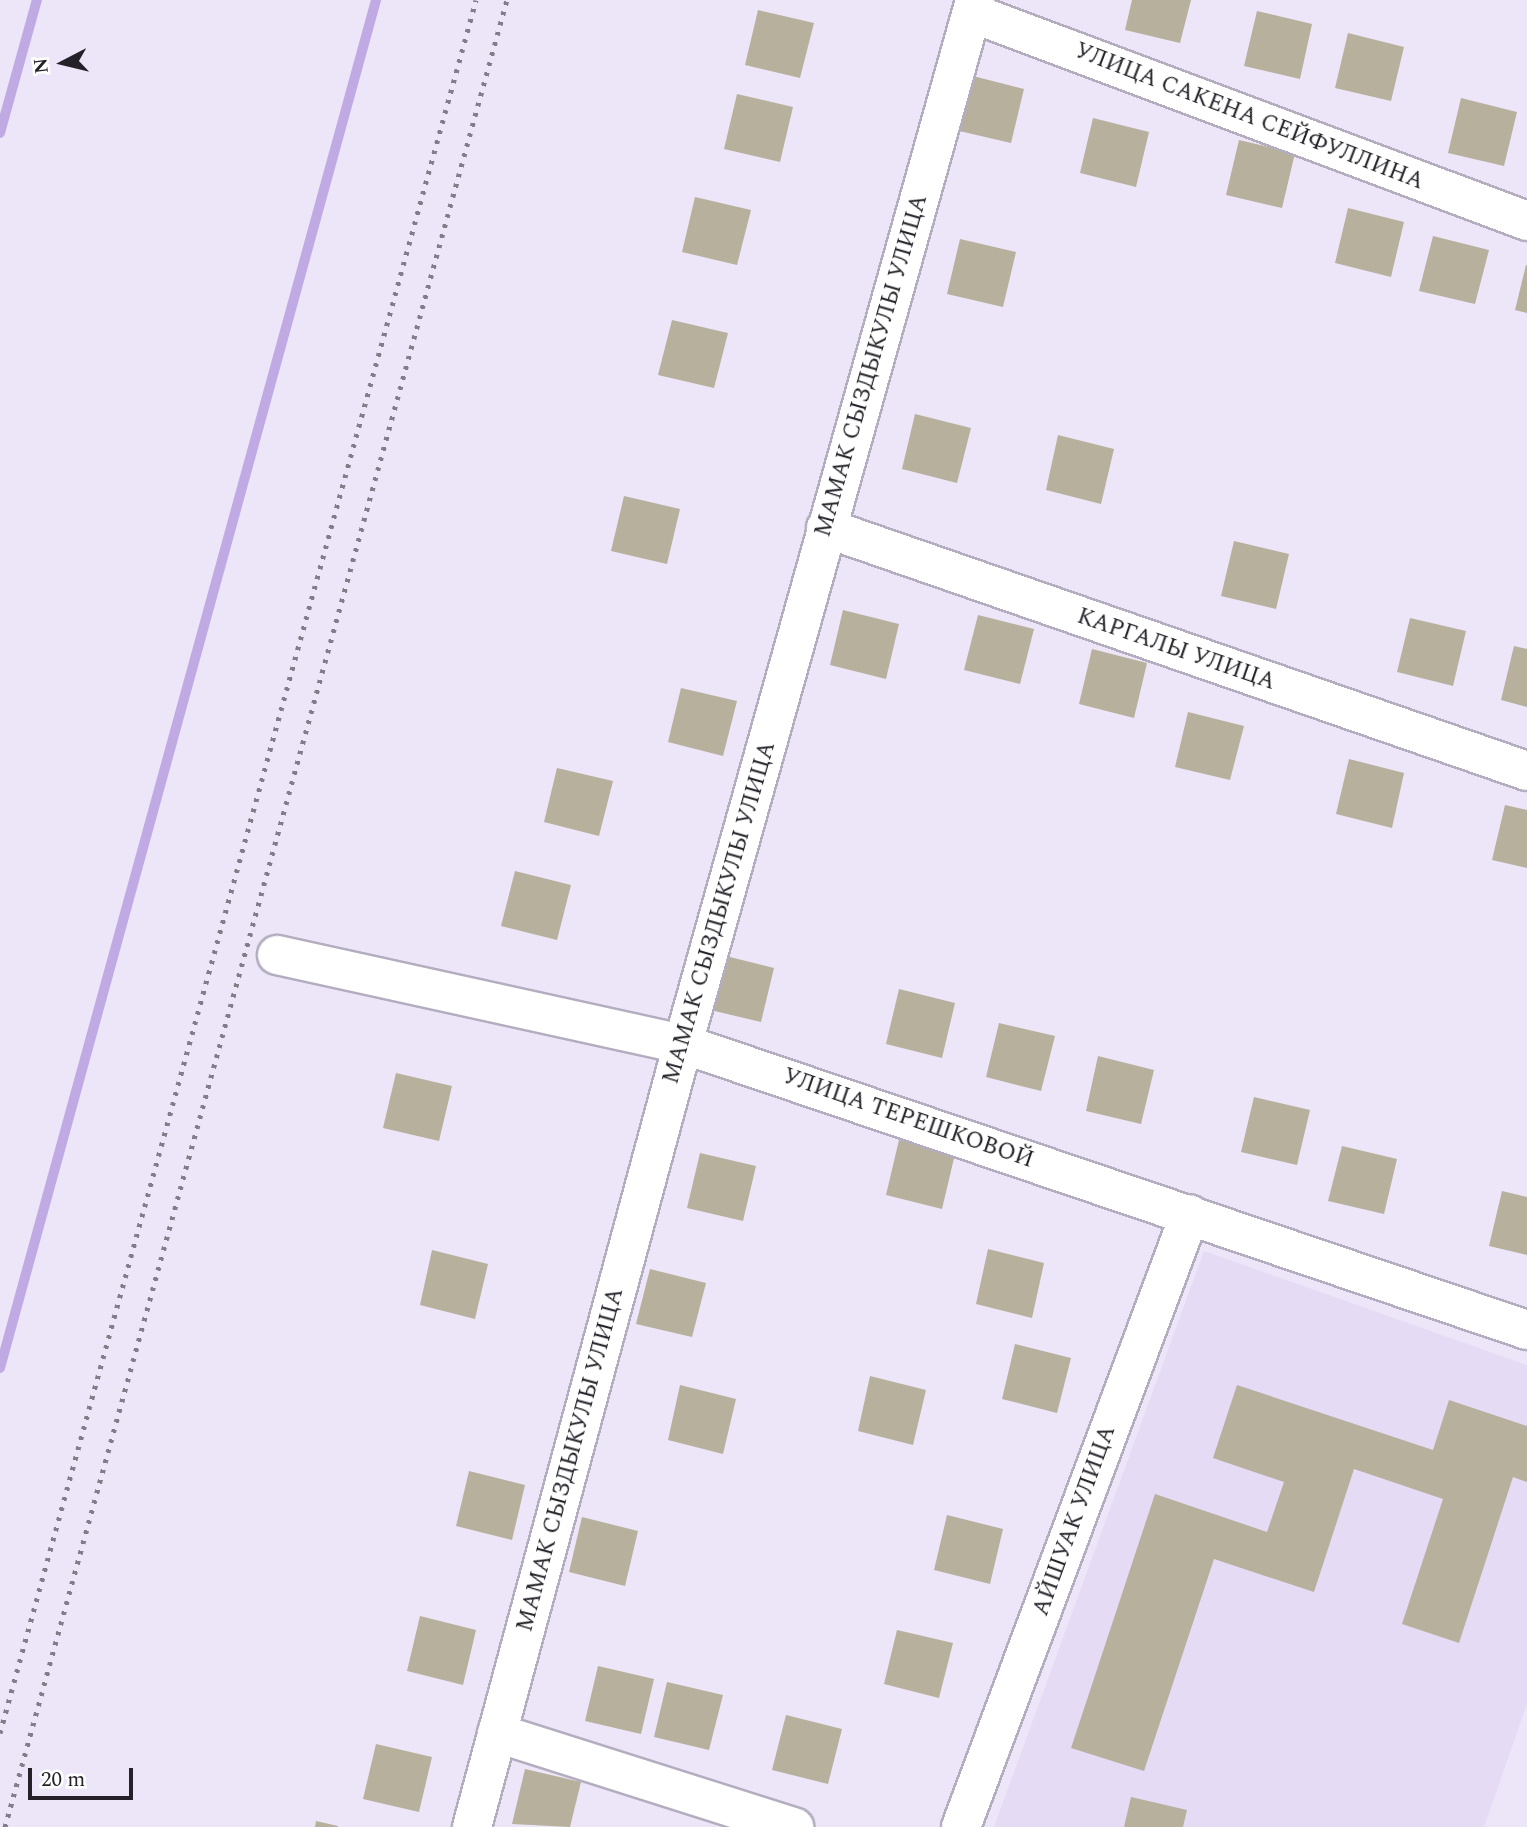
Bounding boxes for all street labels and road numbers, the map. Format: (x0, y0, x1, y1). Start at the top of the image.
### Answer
street label: УЛИЦА САКЕНА СЕЙФУЛЛИНА (1071, 38, 1427, 196)
street label: МАМАК СЫЗДЫКУЛЫ УЛИЦА (810, 192, 934, 540)
street label: КАРГАЛЫ УЛИЦА (1073, 603, 1279, 697)
street label: МАМАК СЫЗДЫКУЛЫ УЛИЦА (658, 739, 782, 1087)
street label: УЛИЦА ТЕРЕШКОВОЙ (779, 1063, 1037, 1175)
street label: МАМАК СЫЗДЫКУЛЫ УЛИЦА (512, 1285, 630, 1635)
street label: АЙШУАК УЛИЦА (1028, 1422, 1122, 1620)

